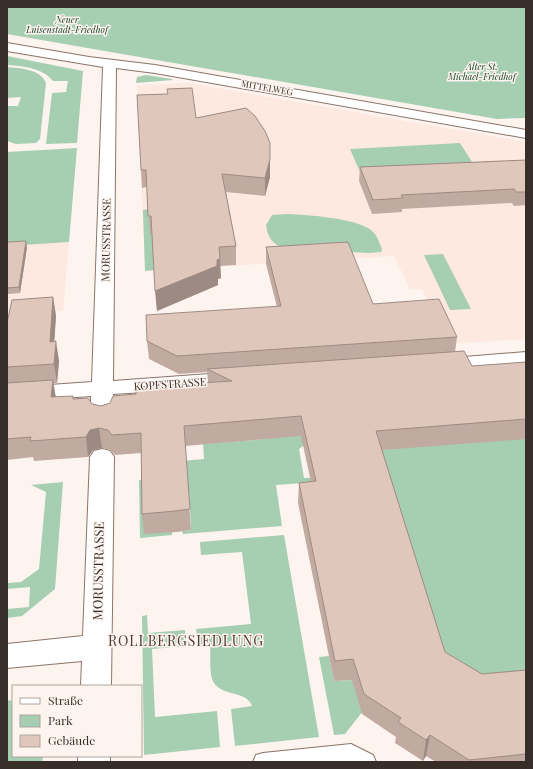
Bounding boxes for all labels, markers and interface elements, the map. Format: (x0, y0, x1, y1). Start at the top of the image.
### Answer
park label: Neuer Luisenstadt-Friedhof (25, 13, 110, 36)
park label: Alter St. Michael-Friedhof (447, 60, 518, 83)
street label: MITTELWEG (240, 77, 295, 98)
street label: MORUSSTRASSE (97, 198, 114, 282)
street label: KOPFSTRASSE (133, 373, 207, 394)
street label: MORUSSTRASSE (88, 521, 107, 620)
district label: ROLLBERGSIEDLUNG (108, 631, 264, 650)
legend (12, 685, 142, 757)
text: Straße (48, 692, 83, 708)
text: Park (48, 712, 73, 728)
text: Gebäude (48, 732, 95, 748)

